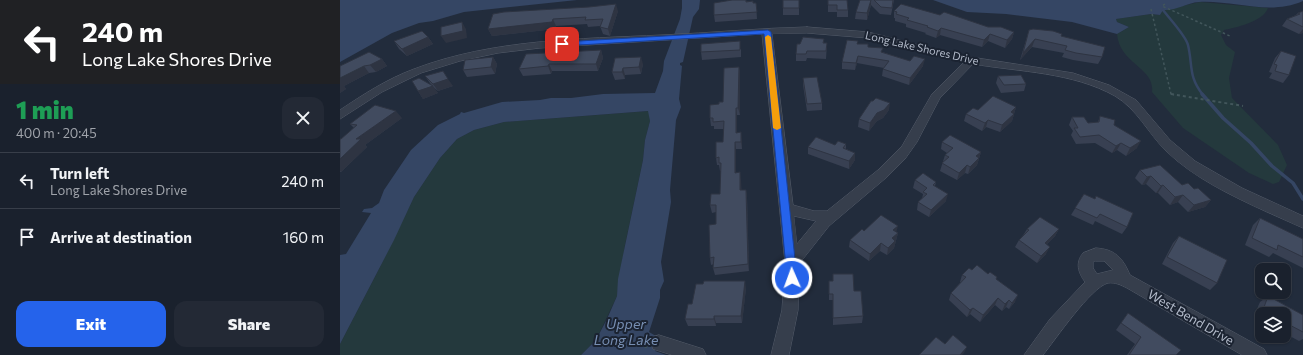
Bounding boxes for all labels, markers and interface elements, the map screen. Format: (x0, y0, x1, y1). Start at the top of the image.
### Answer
text: 240 m (82, 14, 163, 48)
icon: left (16, 16, 68, 68)
pin (545, 27, 579, 61)
street label: Long Lake Shores Drive (864, 28, 980, 67)
icon: arrive (551, 33, 573, 55)
text: Long Lake Shores Drive (82, 48, 272, 70)
text: 1 min (16, 95, 74, 124)
button: close (282, 97, 324, 139)
text: 400 m · 20:45 (16, 125, 97, 141)
text: Turn left (50, 164, 109, 182)
icon: left (16, 170, 38, 192)
text: 240 m (281, 172, 324, 190)
text: Long Lake Shores Drive (50, 182, 187, 198)
icon: arrive (16, 226, 38, 248)
text: Arrive at destination (50, 228, 192, 246)
text: 160 m (283, 228, 324, 246)
position arrow (771, 257, 813, 299)
map controls (1255, 263, 1291, 343)
button: search (1255, 263, 1291, 299)
street label: West Bend Drive (1145, 286, 1237, 348)
button: Exit (16, 301, 166, 347)
button: Share (174, 301, 324, 347)
button: layers (1255, 307, 1291, 343)
water label: Upper Long Lake (594, 315, 659, 348)

